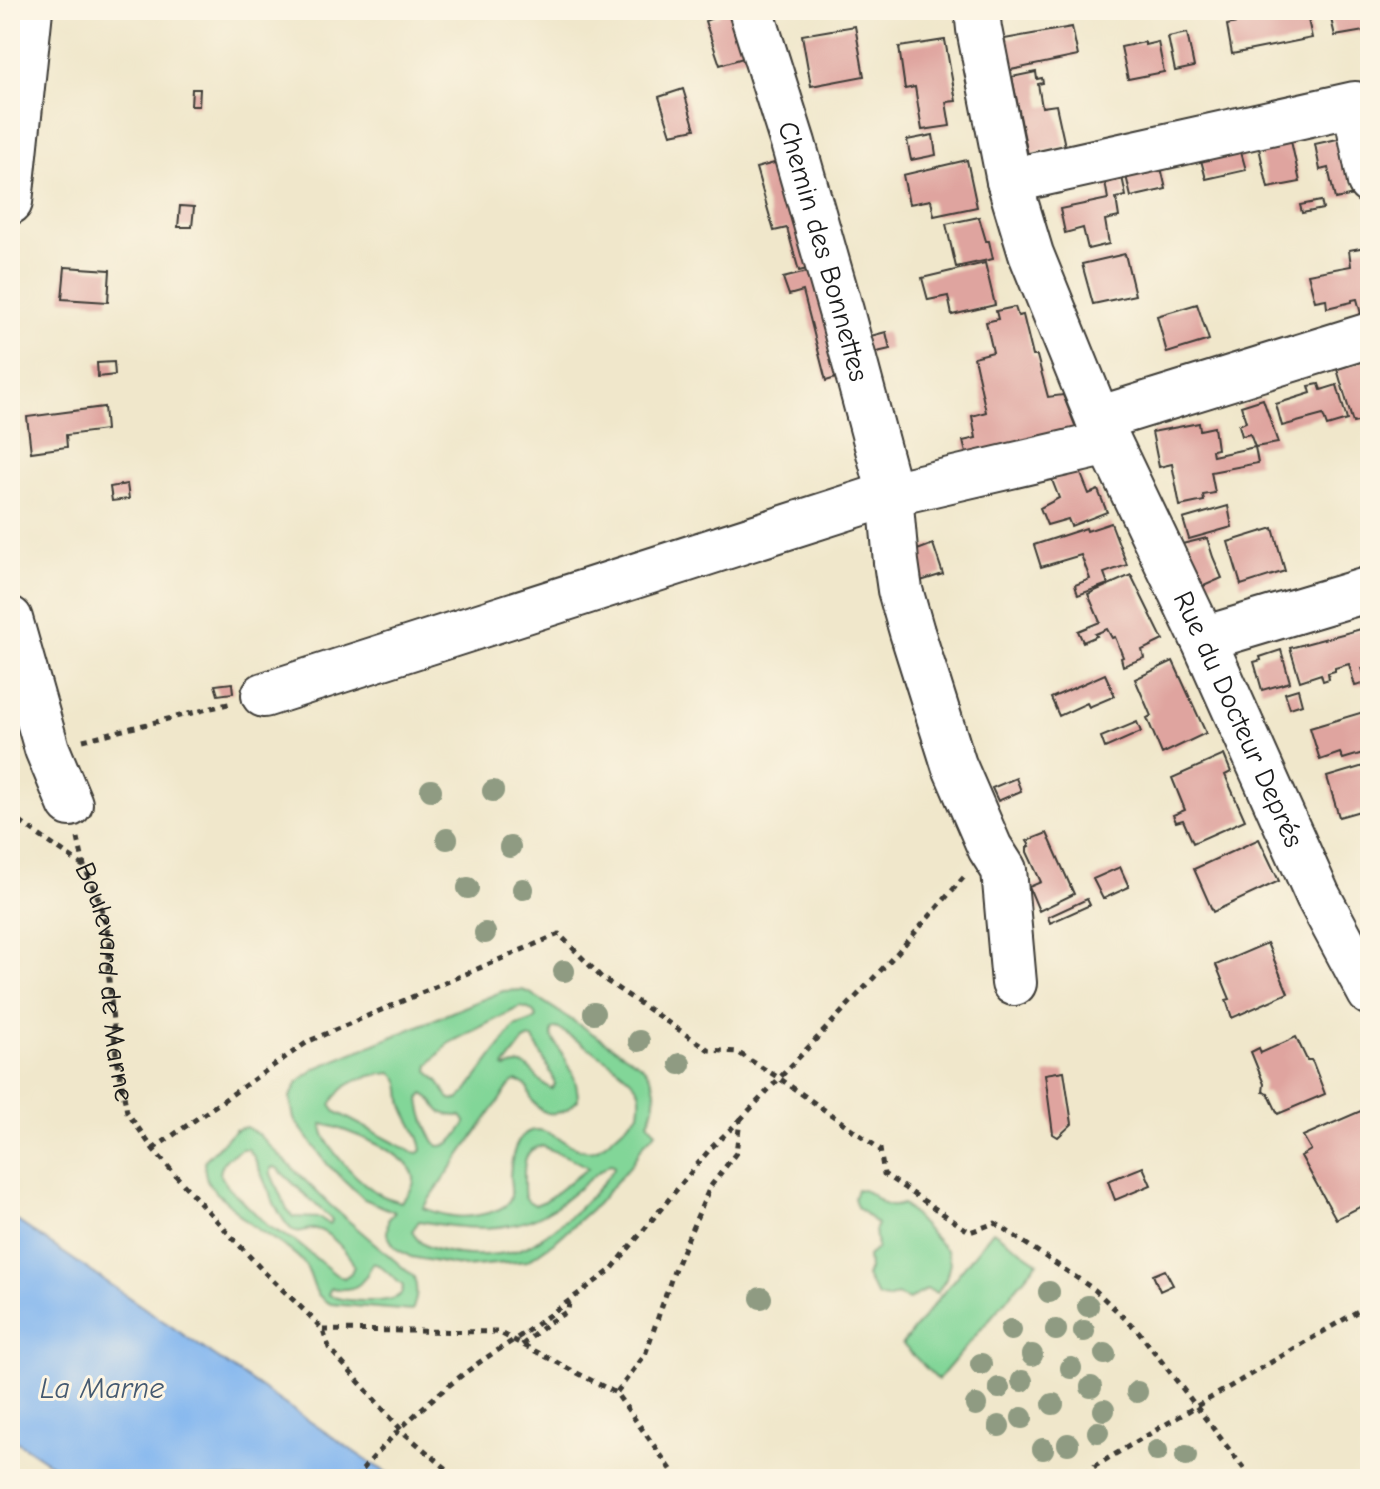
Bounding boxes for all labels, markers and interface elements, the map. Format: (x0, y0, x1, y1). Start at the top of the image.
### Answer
street label: Chemin des Bonnettes (771, 117, 875, 385)
street label: Rue du Docteur Deprés (1167, 586, 1310, 852)
street label: Boulevard de Marne (68, 857, 141, 1104)
water label: La Marne (40, 1371, 164, 1406)

